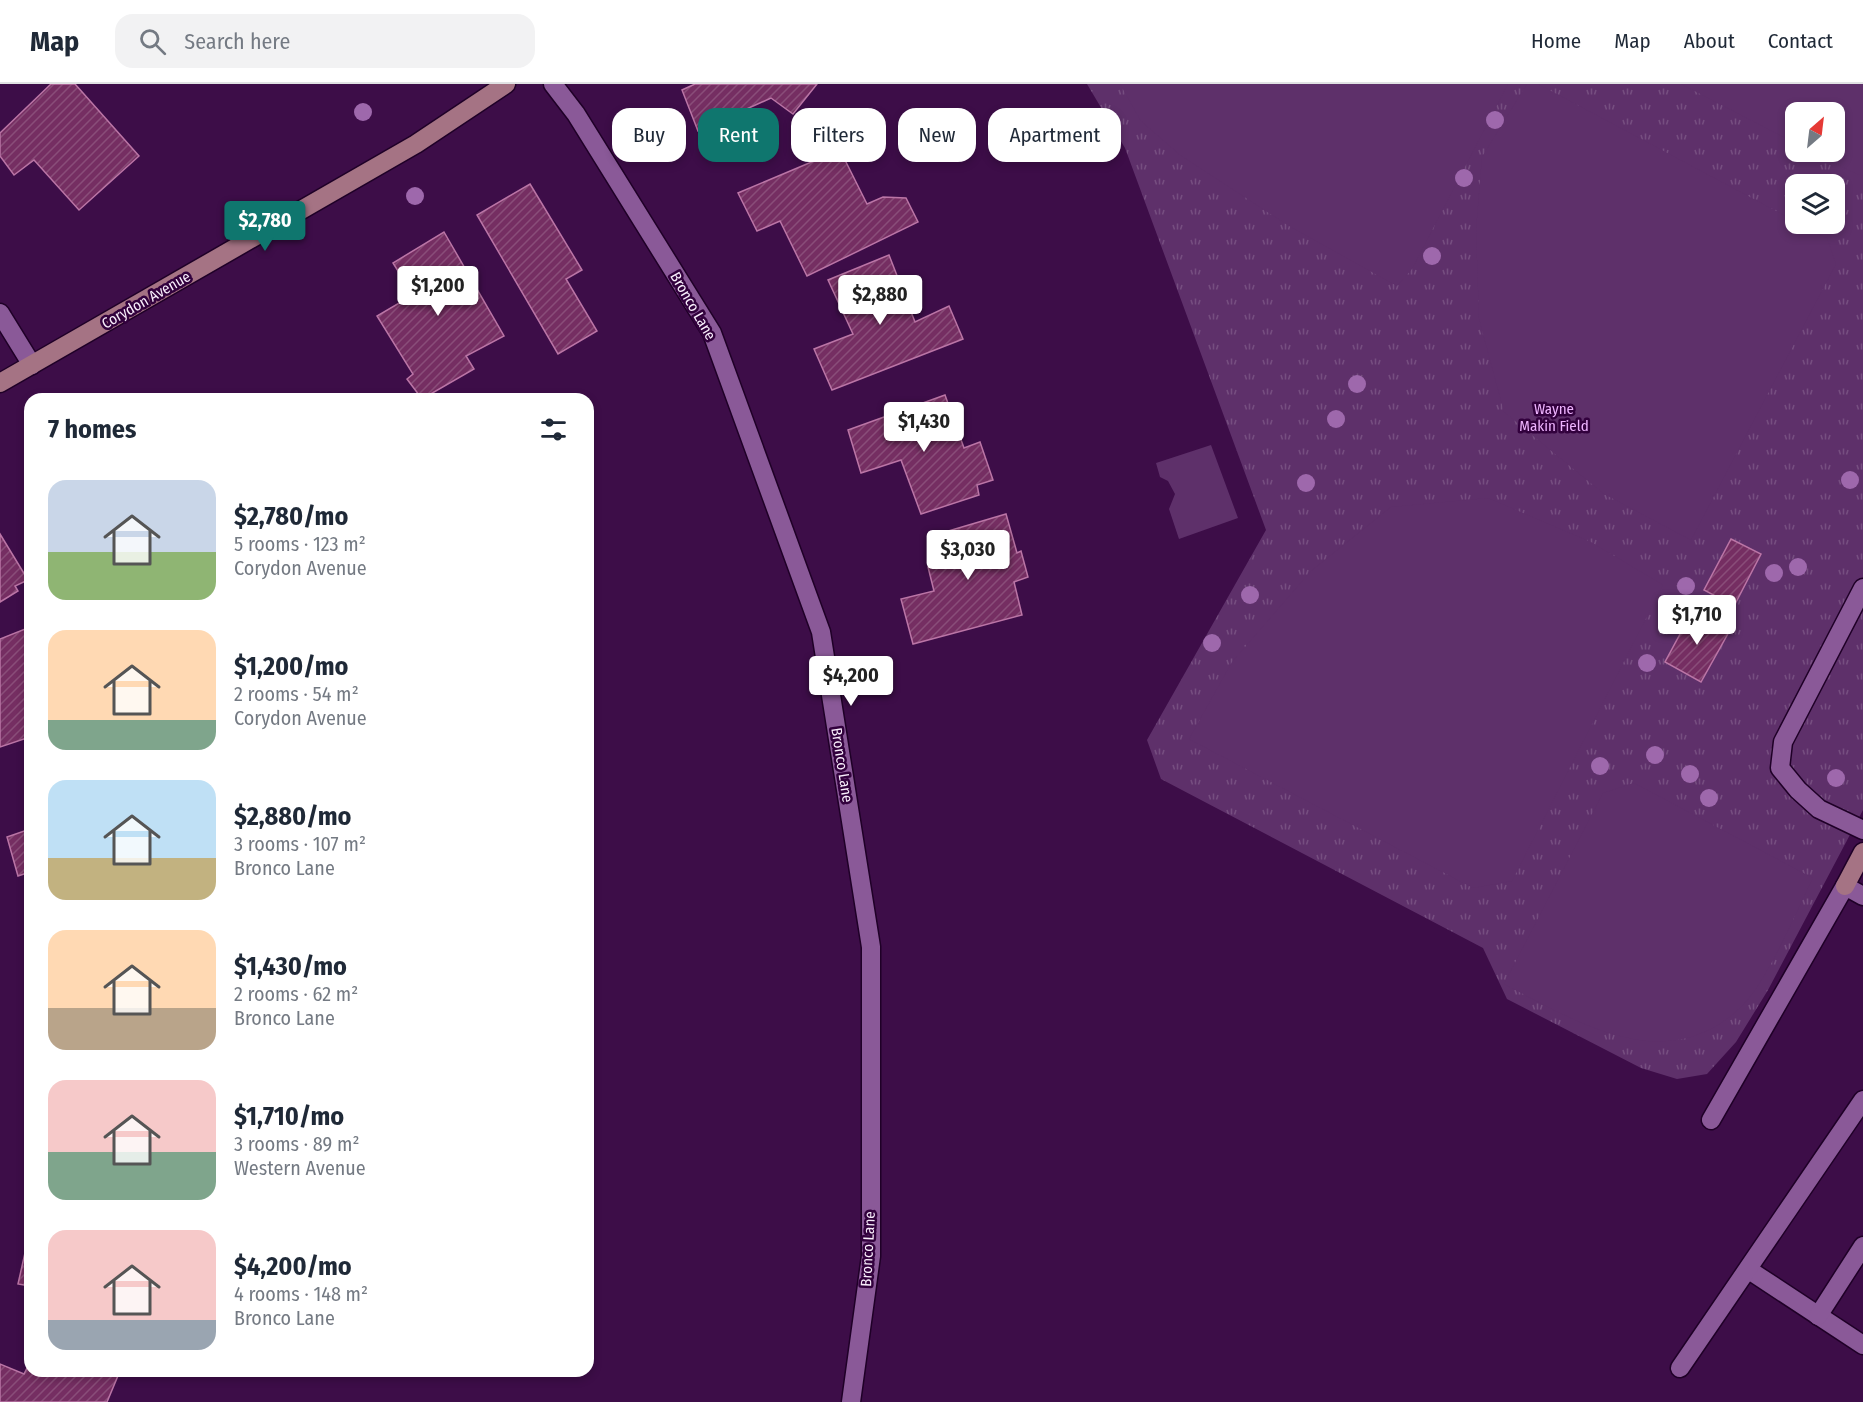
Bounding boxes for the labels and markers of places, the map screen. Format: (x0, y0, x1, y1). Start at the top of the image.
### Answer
pin: $2,780 (216, 201, 314, 252)
pin: $1,200 (389, 266, 487, 317)
pin: $2,880 (831, 275, 929, 326)
pin: $1,430 (875, 402, 973, 453)
pin: $3,030 (919, 530, 1017, 581)
pin: $1,710 (1648, 595, 1746, 646)
pin: $4,200 (802, 656, 900, 707)

